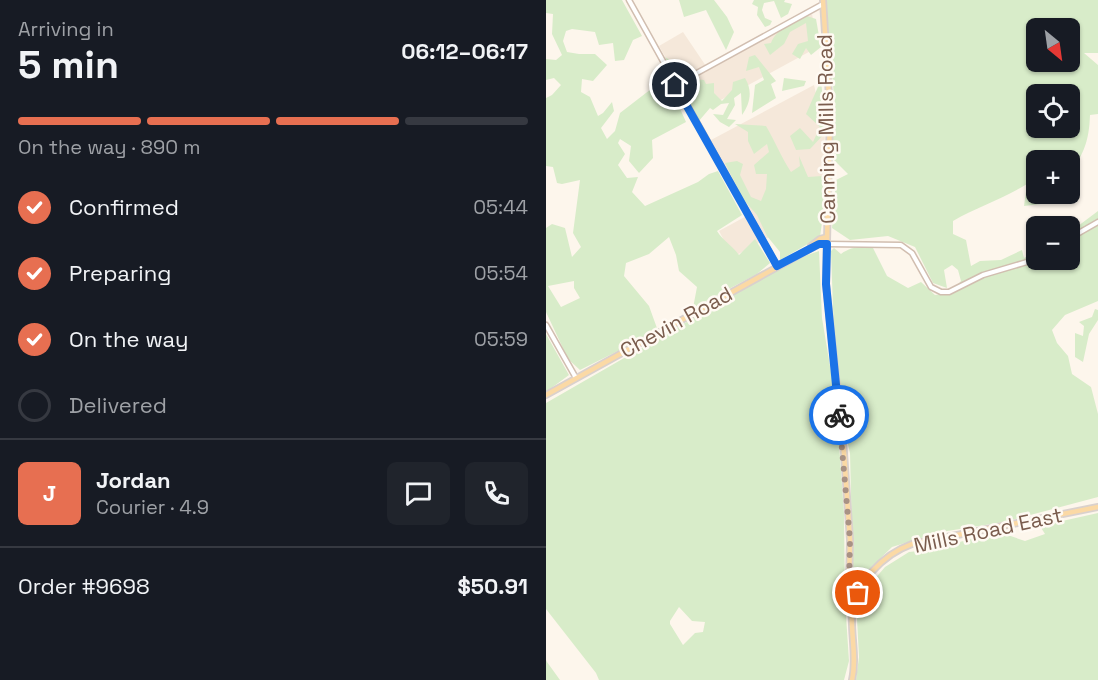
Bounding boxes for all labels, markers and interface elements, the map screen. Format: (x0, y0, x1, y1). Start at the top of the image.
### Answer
text: Arriving in (18, 16, 114, 42)
north arrow (1026, 18, 1080, 72)
map controls (1026, 18, 1080, 270)
street label: Canning Mills Road (811, 34, 841, 224)
text: 06:12–06:17 (401, 37, 528, 65)
text: 5 min (18, 40, 119, 89)
pin (649, 59, 700, 110)
icon: home (658, 68, 691, 101)
button: locate (1026, 84, 1080, 138)
text: On the way · 890 m (18, 134, 200, 160)
button: + (1026, 150, 1080, 204)
icon: check (18, 191, 51, 224)
text: Confirmed (69, 193, 179, 221)
text: 05:44 (473, 194, 528, 220)
button: − (1026, 216, 1080, 270)
icon: check (18, 257, 51, 290)
text: Preparing (69, 259, 171, 287)
text: 05:54 (474, 260, 528, 286)
street label: Chevin Road (615, 280, 737, 364)
icon: check (18, 323, 51, 356)
text: On the way (69, 325, 188, 353)
text: 05:59 (474, 326, 528, 352)
courier (809, 385, 869, 445)
text: Delivered (69, 391, 167, 419)
icon: bike (823, 399, 856, 432)
button: chat (387, 462, 450, 525)
button: phone (465, 462, 528, 525)
text: Jordan (96, 466, 171, 494)
text: J (43, 479, 56, 507)
text: Courier · 4.9 (96, 494, 209, 520)
street label: Mills Road East (911, 501, 1065, 559)
pin (832, 567, 883, 618)
text: Order #9698 (18, 572, 150, 600)
text: $50.91 (457, 572, 528, 600)
icon: bag (841, 576, 874, 609)

